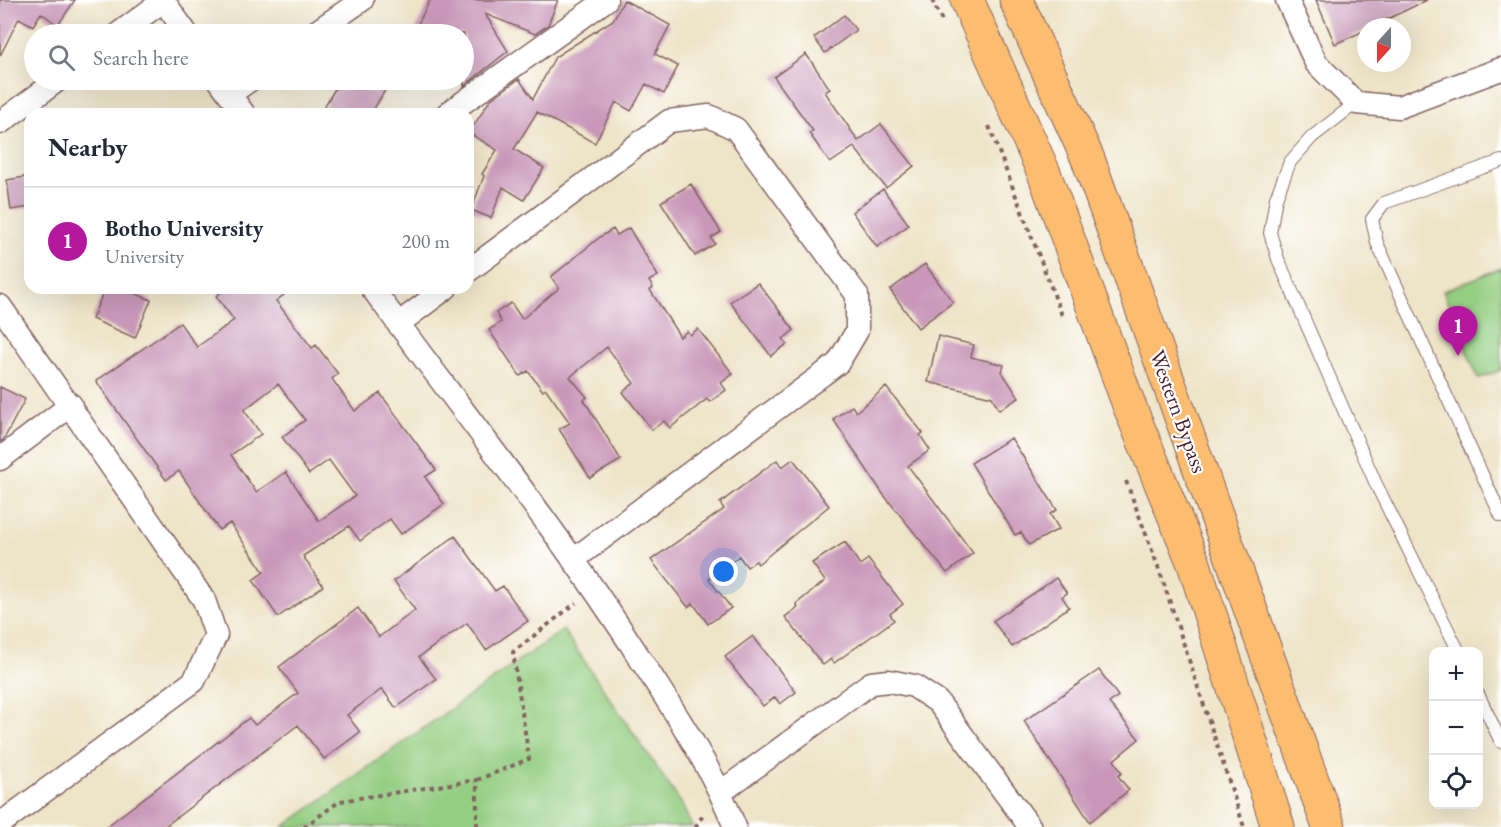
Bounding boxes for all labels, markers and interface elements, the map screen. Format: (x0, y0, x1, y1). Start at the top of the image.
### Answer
north arrow (1357, 18, 1411, 72)
search box (24, 24, 474, 90)
icon: search (45, 41, 78, 74)
text: Search here (93, 43, 188, 72)
text: Nearby (48, 130, 128, 164)
text: Botho University (105, 214, 263, 243)
text: 1 (62, 228, 73, 254)
text: 200 m (402, 228, 450, 254)
text: University (105, 243, 184, 269)
pin: 1 (1438, 306, 1478, 356)
street label: Western Bypass (1143, 346, 1214, 477)
your location (709, 557, 738, 586)
map controls (1429, 647, 1483, 809)
button: + (1429, 647, 1483, 701)
button: − (1429, 701, 1483, 755)
button: locate (1429, 755, 1483, 809)

